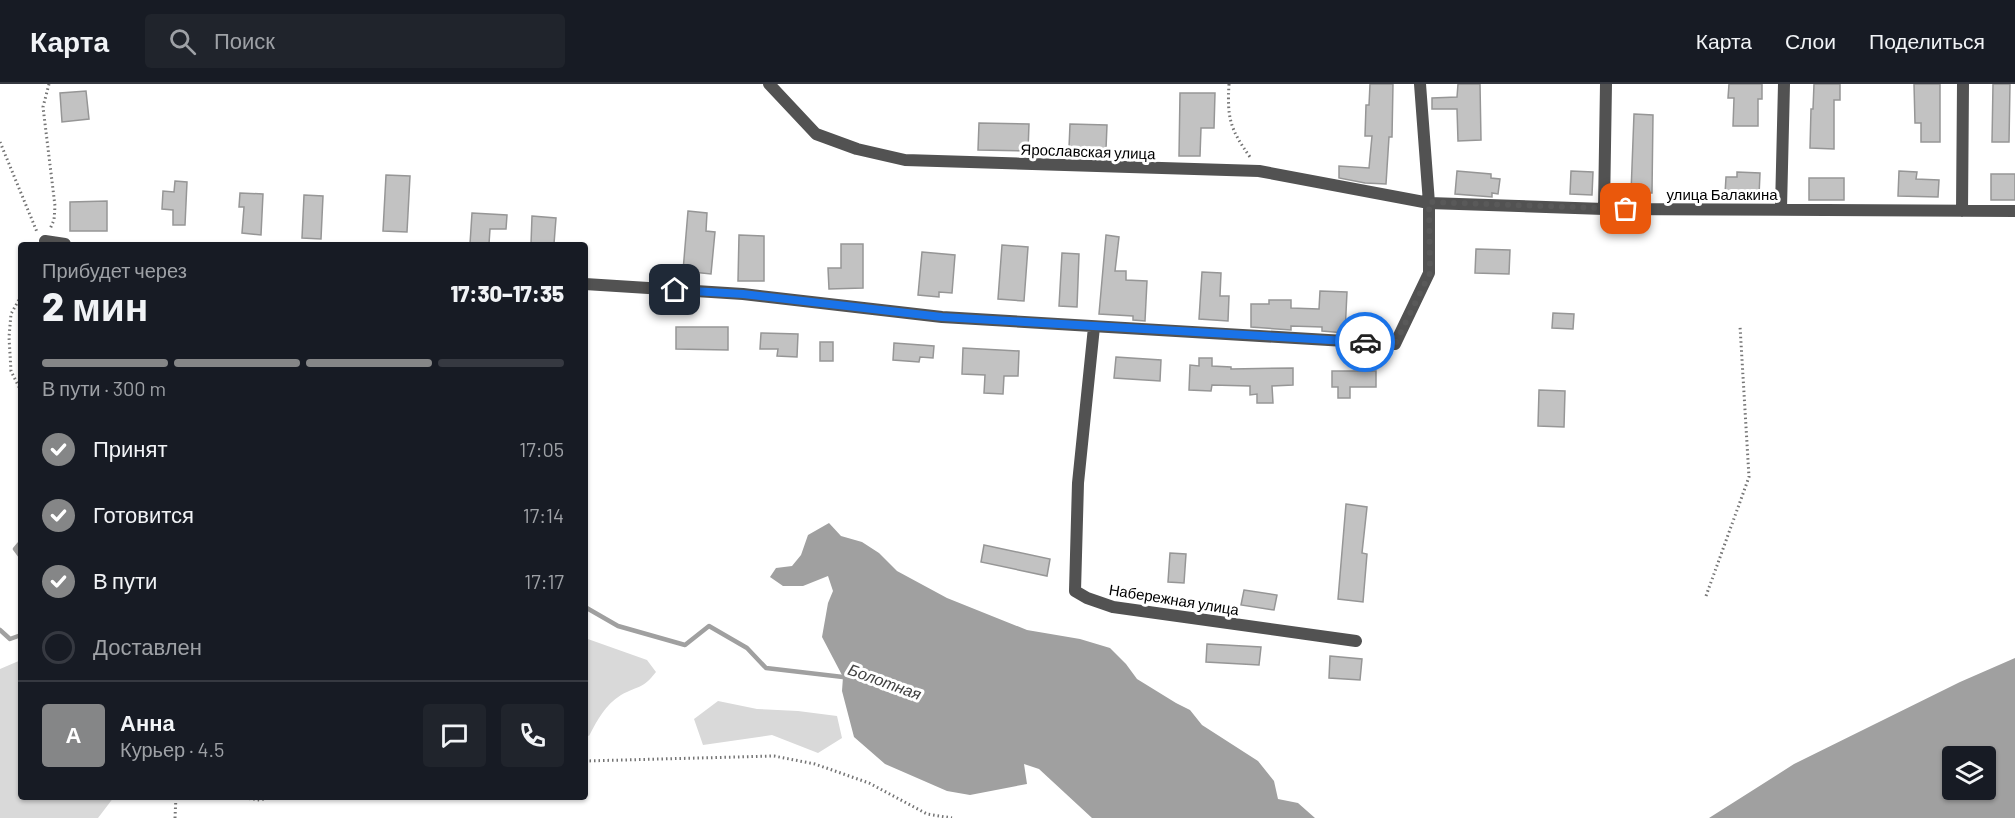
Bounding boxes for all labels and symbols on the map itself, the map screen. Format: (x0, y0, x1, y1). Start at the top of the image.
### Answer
street label: Ярославская улица (1020, 140, 1156, 162)
pin (1600, 183, 1651, 234)
street label: улица Балакина (1666, 185, 1778, 203)
pin (649, 264, 700, 315)
courier (1335, 312, 1395, 372)
street label: Набережная улица (1108, 580, 1241, 618)
water label: Болотная (846, 659, 925, 703)

